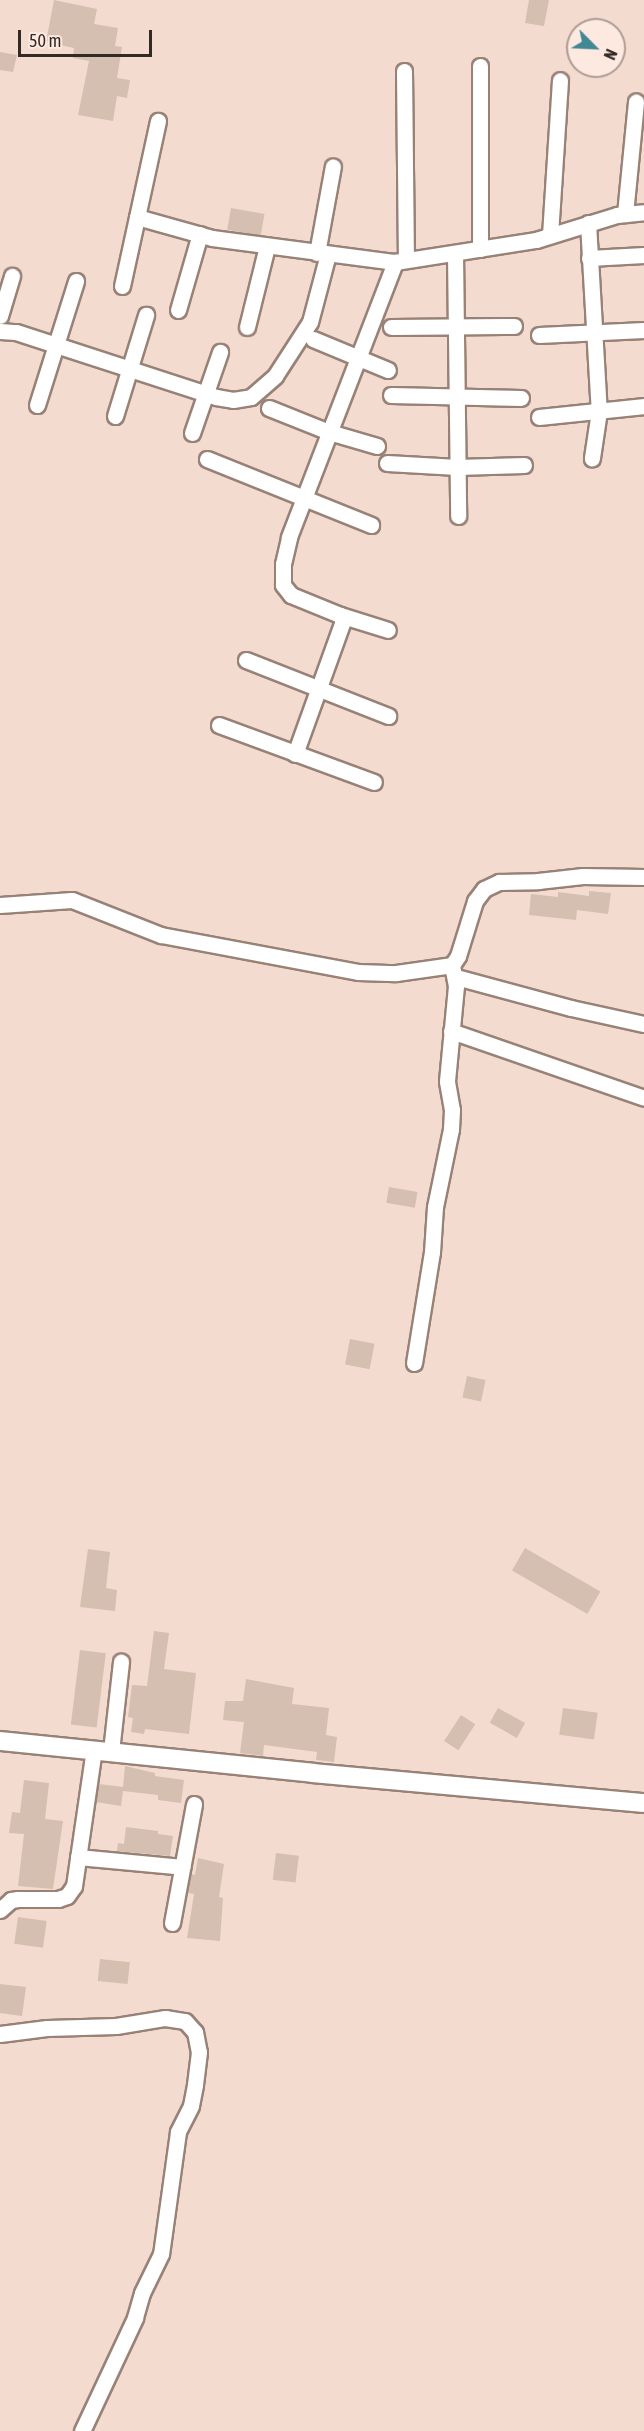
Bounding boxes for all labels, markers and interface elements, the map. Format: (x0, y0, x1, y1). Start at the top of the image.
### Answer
scale bar (21, 18, 154, 56)
north arrow (566, 18, 626, 78)
text: 50 m (29, 30, 61, 51)
text: N (600, 47, 621, 62)

